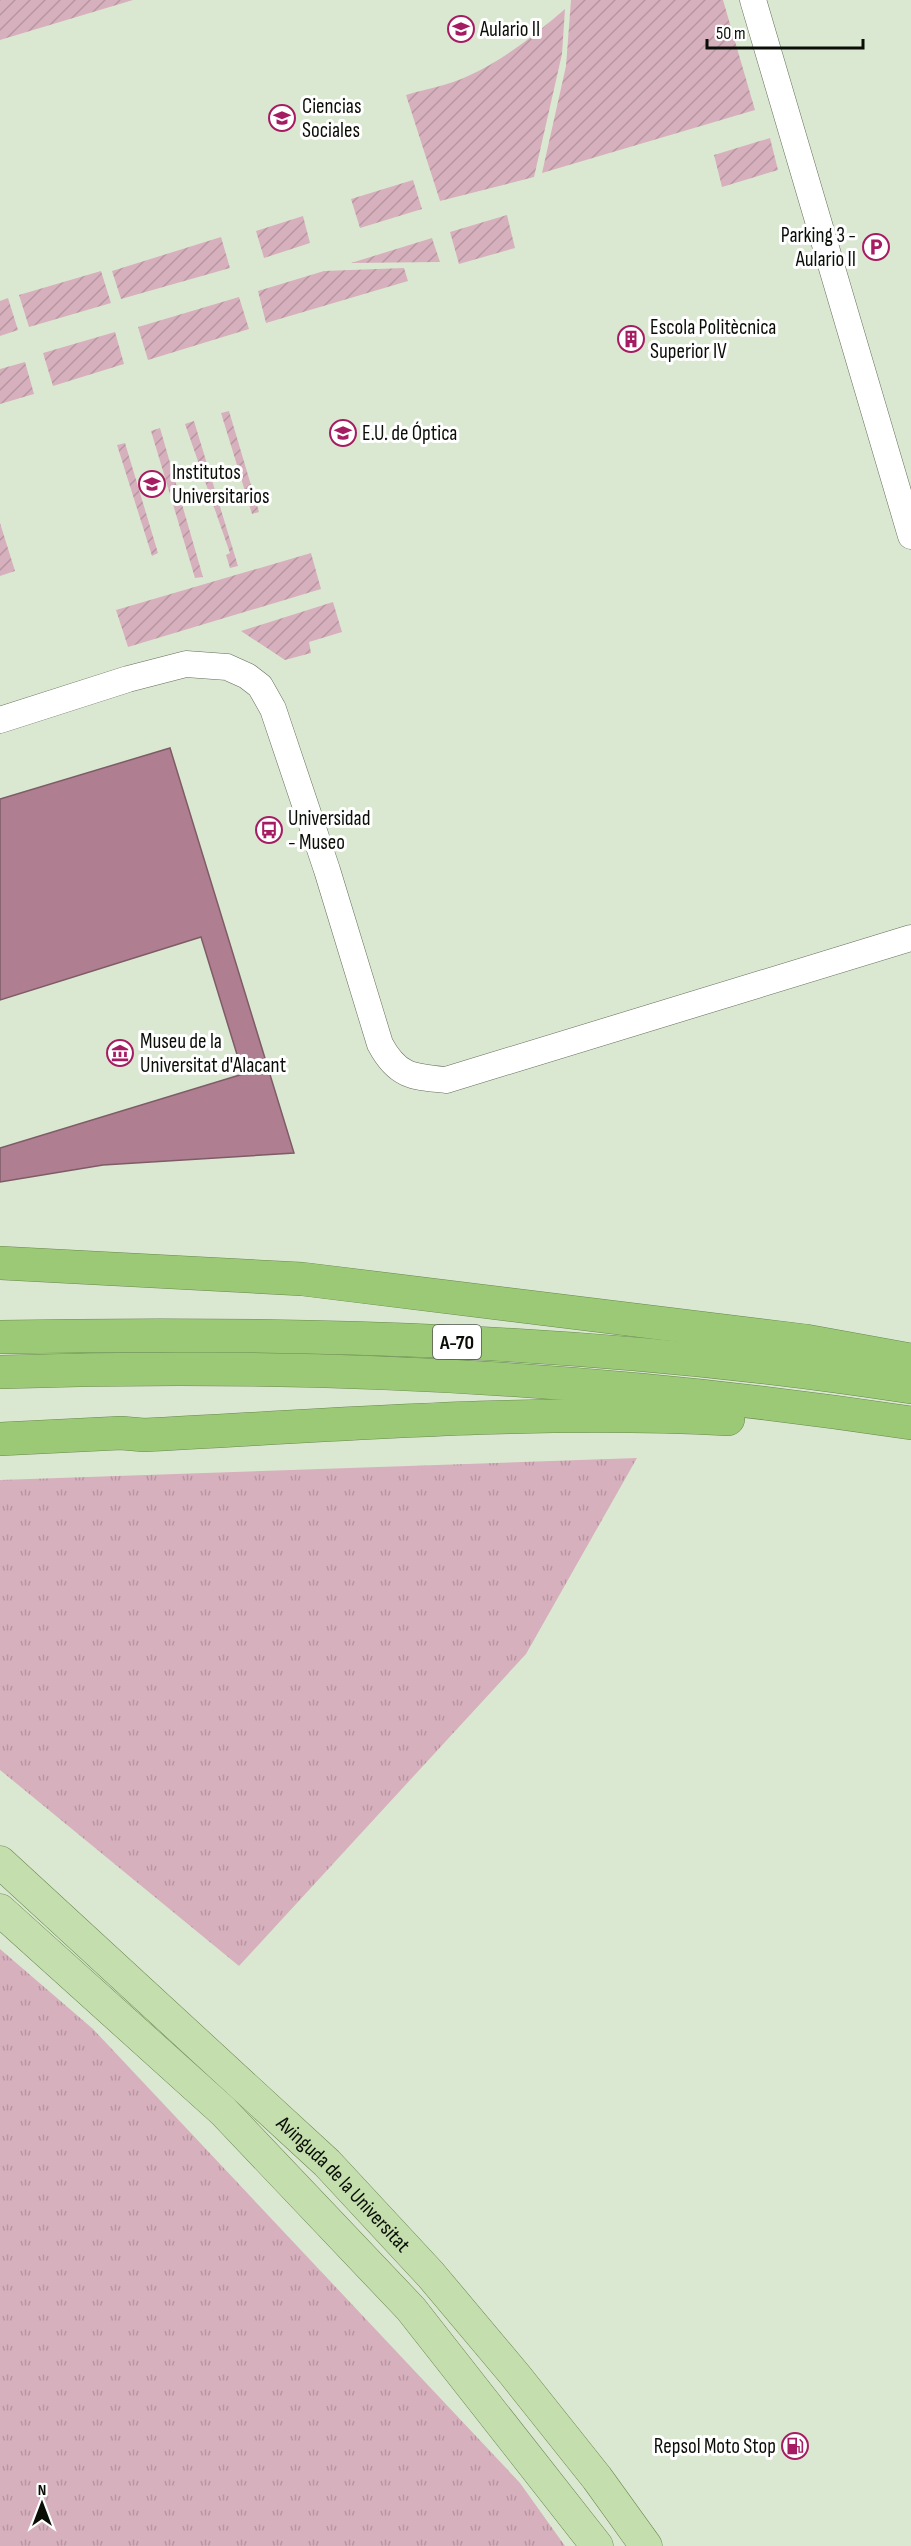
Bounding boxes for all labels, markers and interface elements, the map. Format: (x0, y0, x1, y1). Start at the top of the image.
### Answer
scale bar (707, 12, 863, 50)
school or university icon: Aulario II (446, 14, 476, 44)
place label: Aulario II (479, 17, 540, 42)
text: 50 m (716, 23, 746, 44)
place label: Ciencias Sociales (302, 94, 361, 143)
school or university icon: Ciencias Sociales (267, 103, 297, 133)
place label: Parking 3 - Aulario II (781, 223, 856, 272)
parking icon: Parking 3 - Aulario II (861, 232, 891, 262)
place label: Escola Politècnica Superior IV (650, 315, 776, 364)
building icon: Escola Politècnica Superior IV (616, 324, 646, 354)
school or university icon: E.U. de Óptica (328, 418, 358, 448)
place label: E.U. de Óptica (362, 421, 457, 446)
place label: Institutos Universitarios (172, 460, 269, 509)
school or university icon: Institutos Universitarios (137, 469, 167, 499)
place label: Universidad - Museo (288, 806, 370, 855)
bus stop icon: Universidad - Museo (254, 815, 284, 845)
place label: Museu de la Universitat d'Alacant (140, 1029, 286, 1078)
museum icon: Museu de la Universitat d'Alacant (105, 1038, 135, 1068)
road number: A-70 (433, 1325, 481, 1359)
street label: Avinguda de la Universitat (270, 2110, 415, 2258)
fuel station icon: Repsol Moto Stop (780, 2431, 810, 2461)
place label: Repsol Moto Stop (654, 2434, 776, 2459)
north arrow (12, 2474, 72, 2534)
text: N (38, 2481, 46, 2500)

